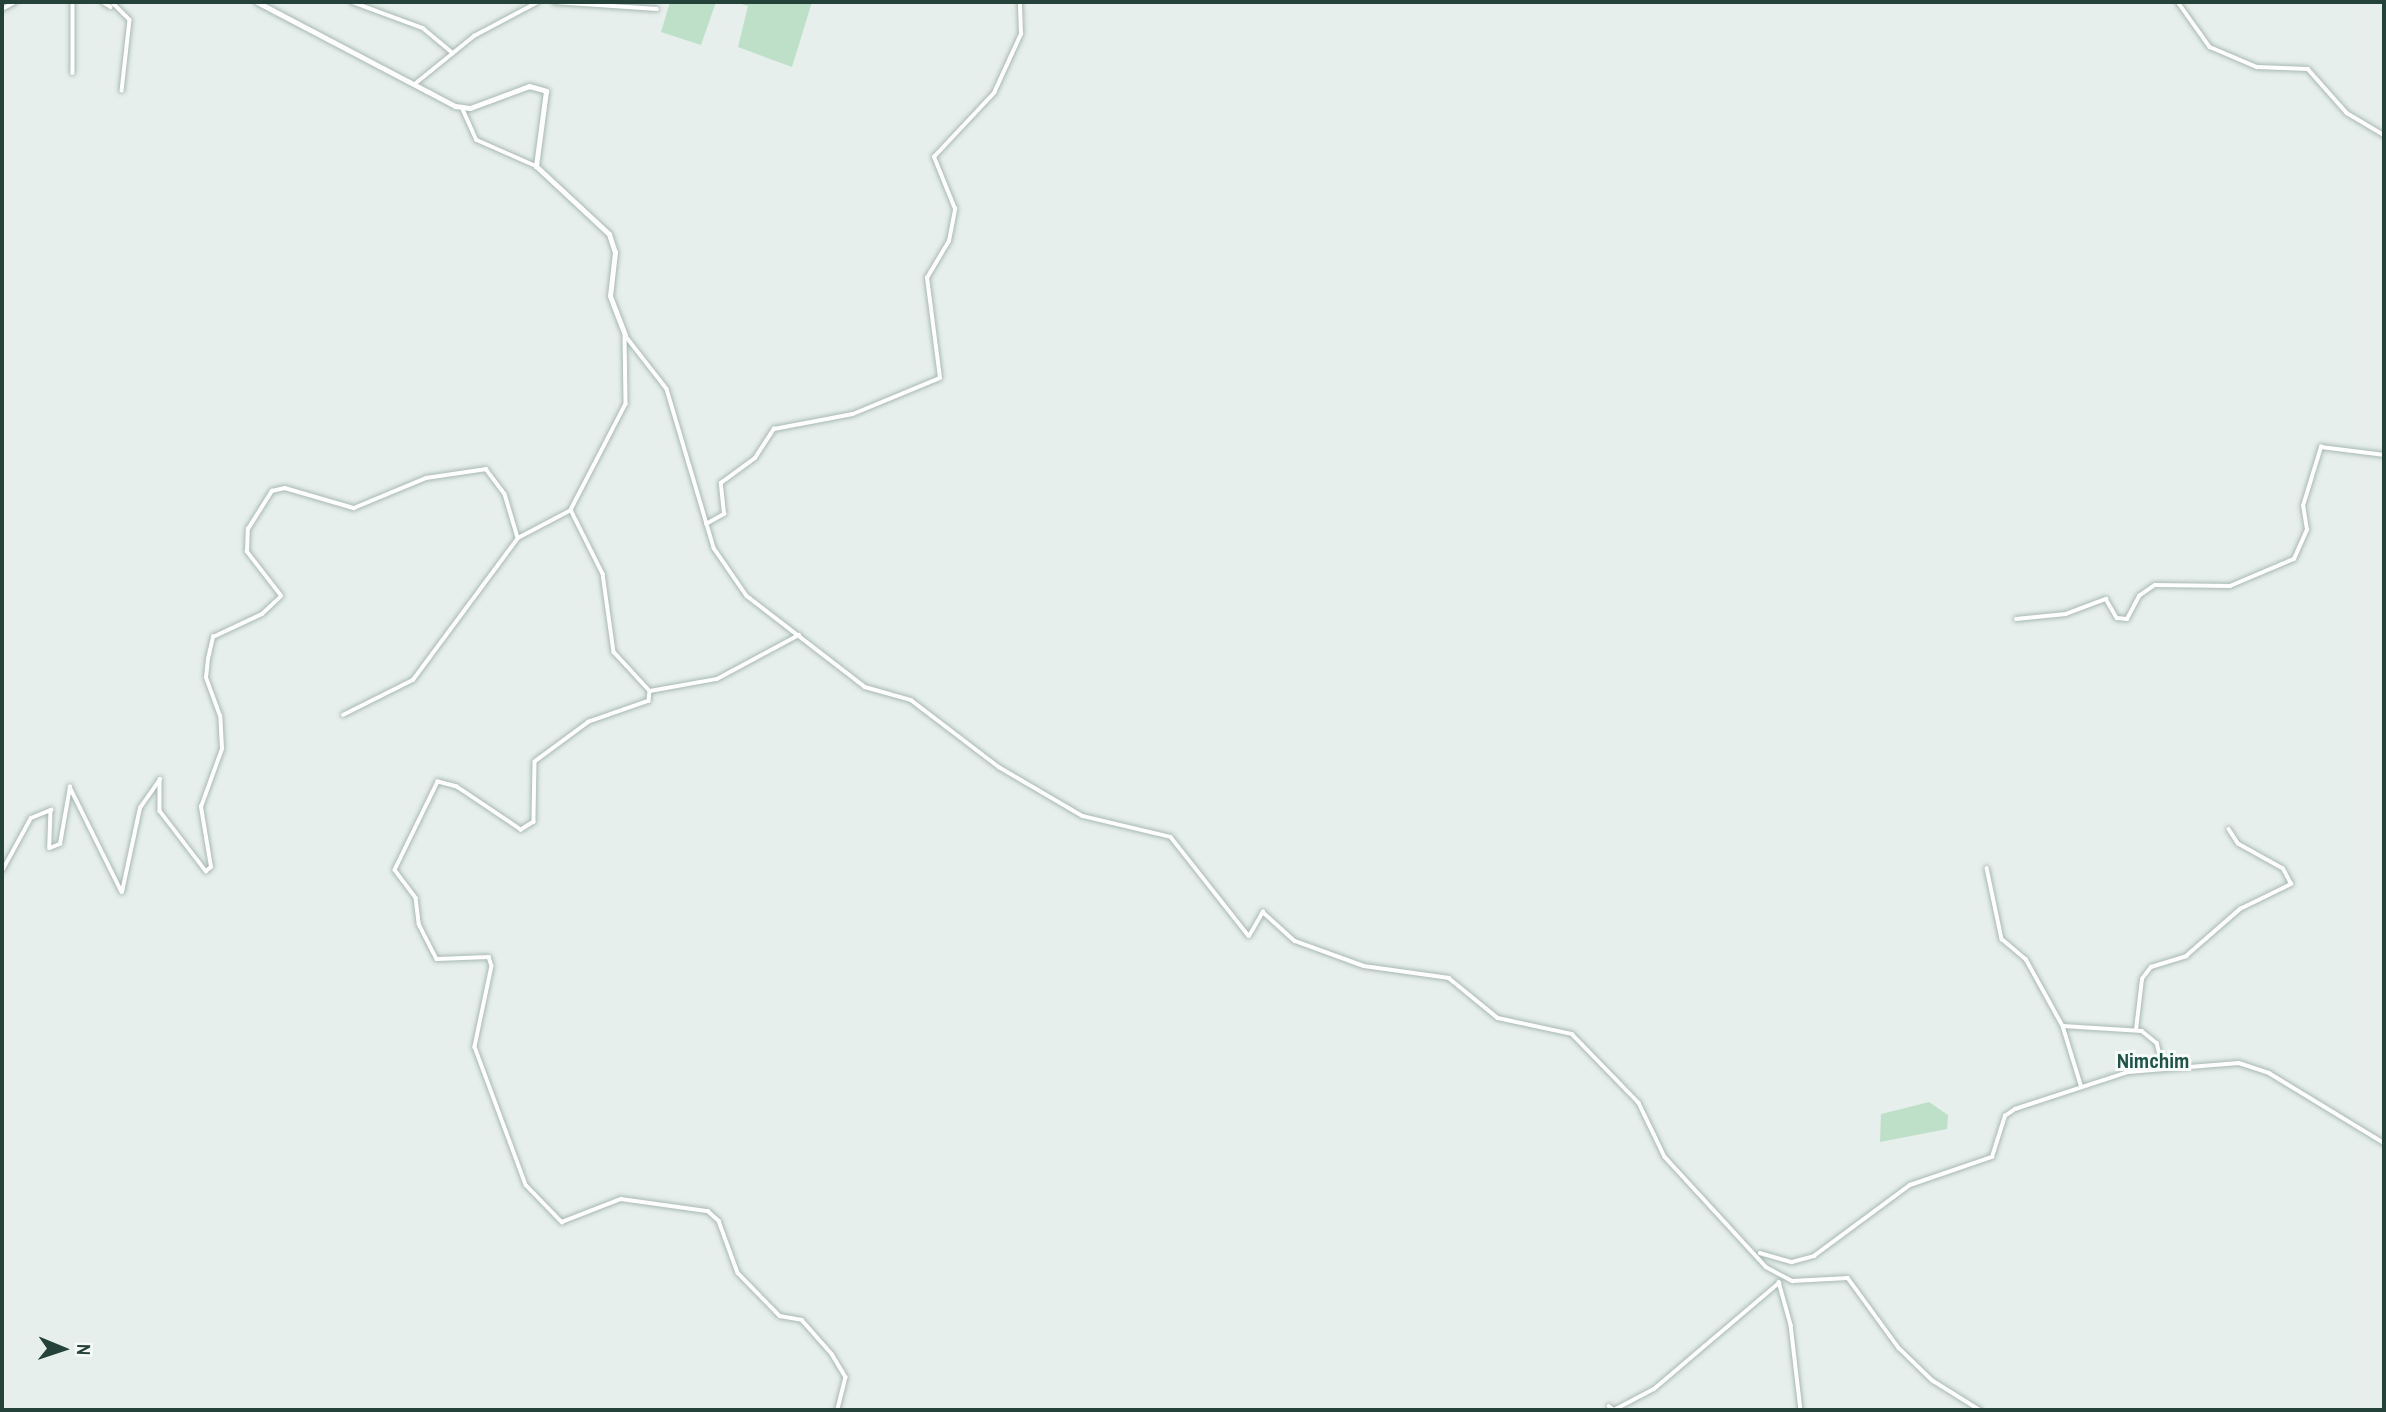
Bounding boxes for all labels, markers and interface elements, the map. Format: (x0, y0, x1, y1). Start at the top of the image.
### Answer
district label: Nimchim (2117, 1048, 2189, 1074)
north arrow (28, 1314, 98, 1384)
text: N (71, 1344, 97, 1356)

